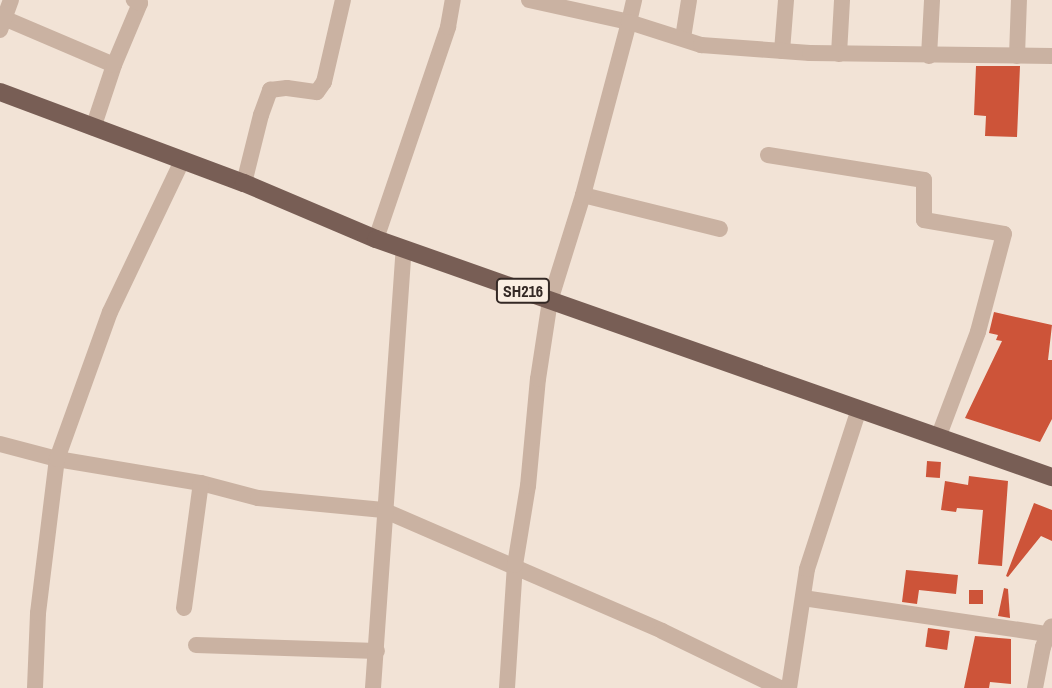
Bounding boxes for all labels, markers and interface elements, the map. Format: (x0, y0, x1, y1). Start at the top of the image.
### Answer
road number: SH216 (495, 278, 551, 304)

